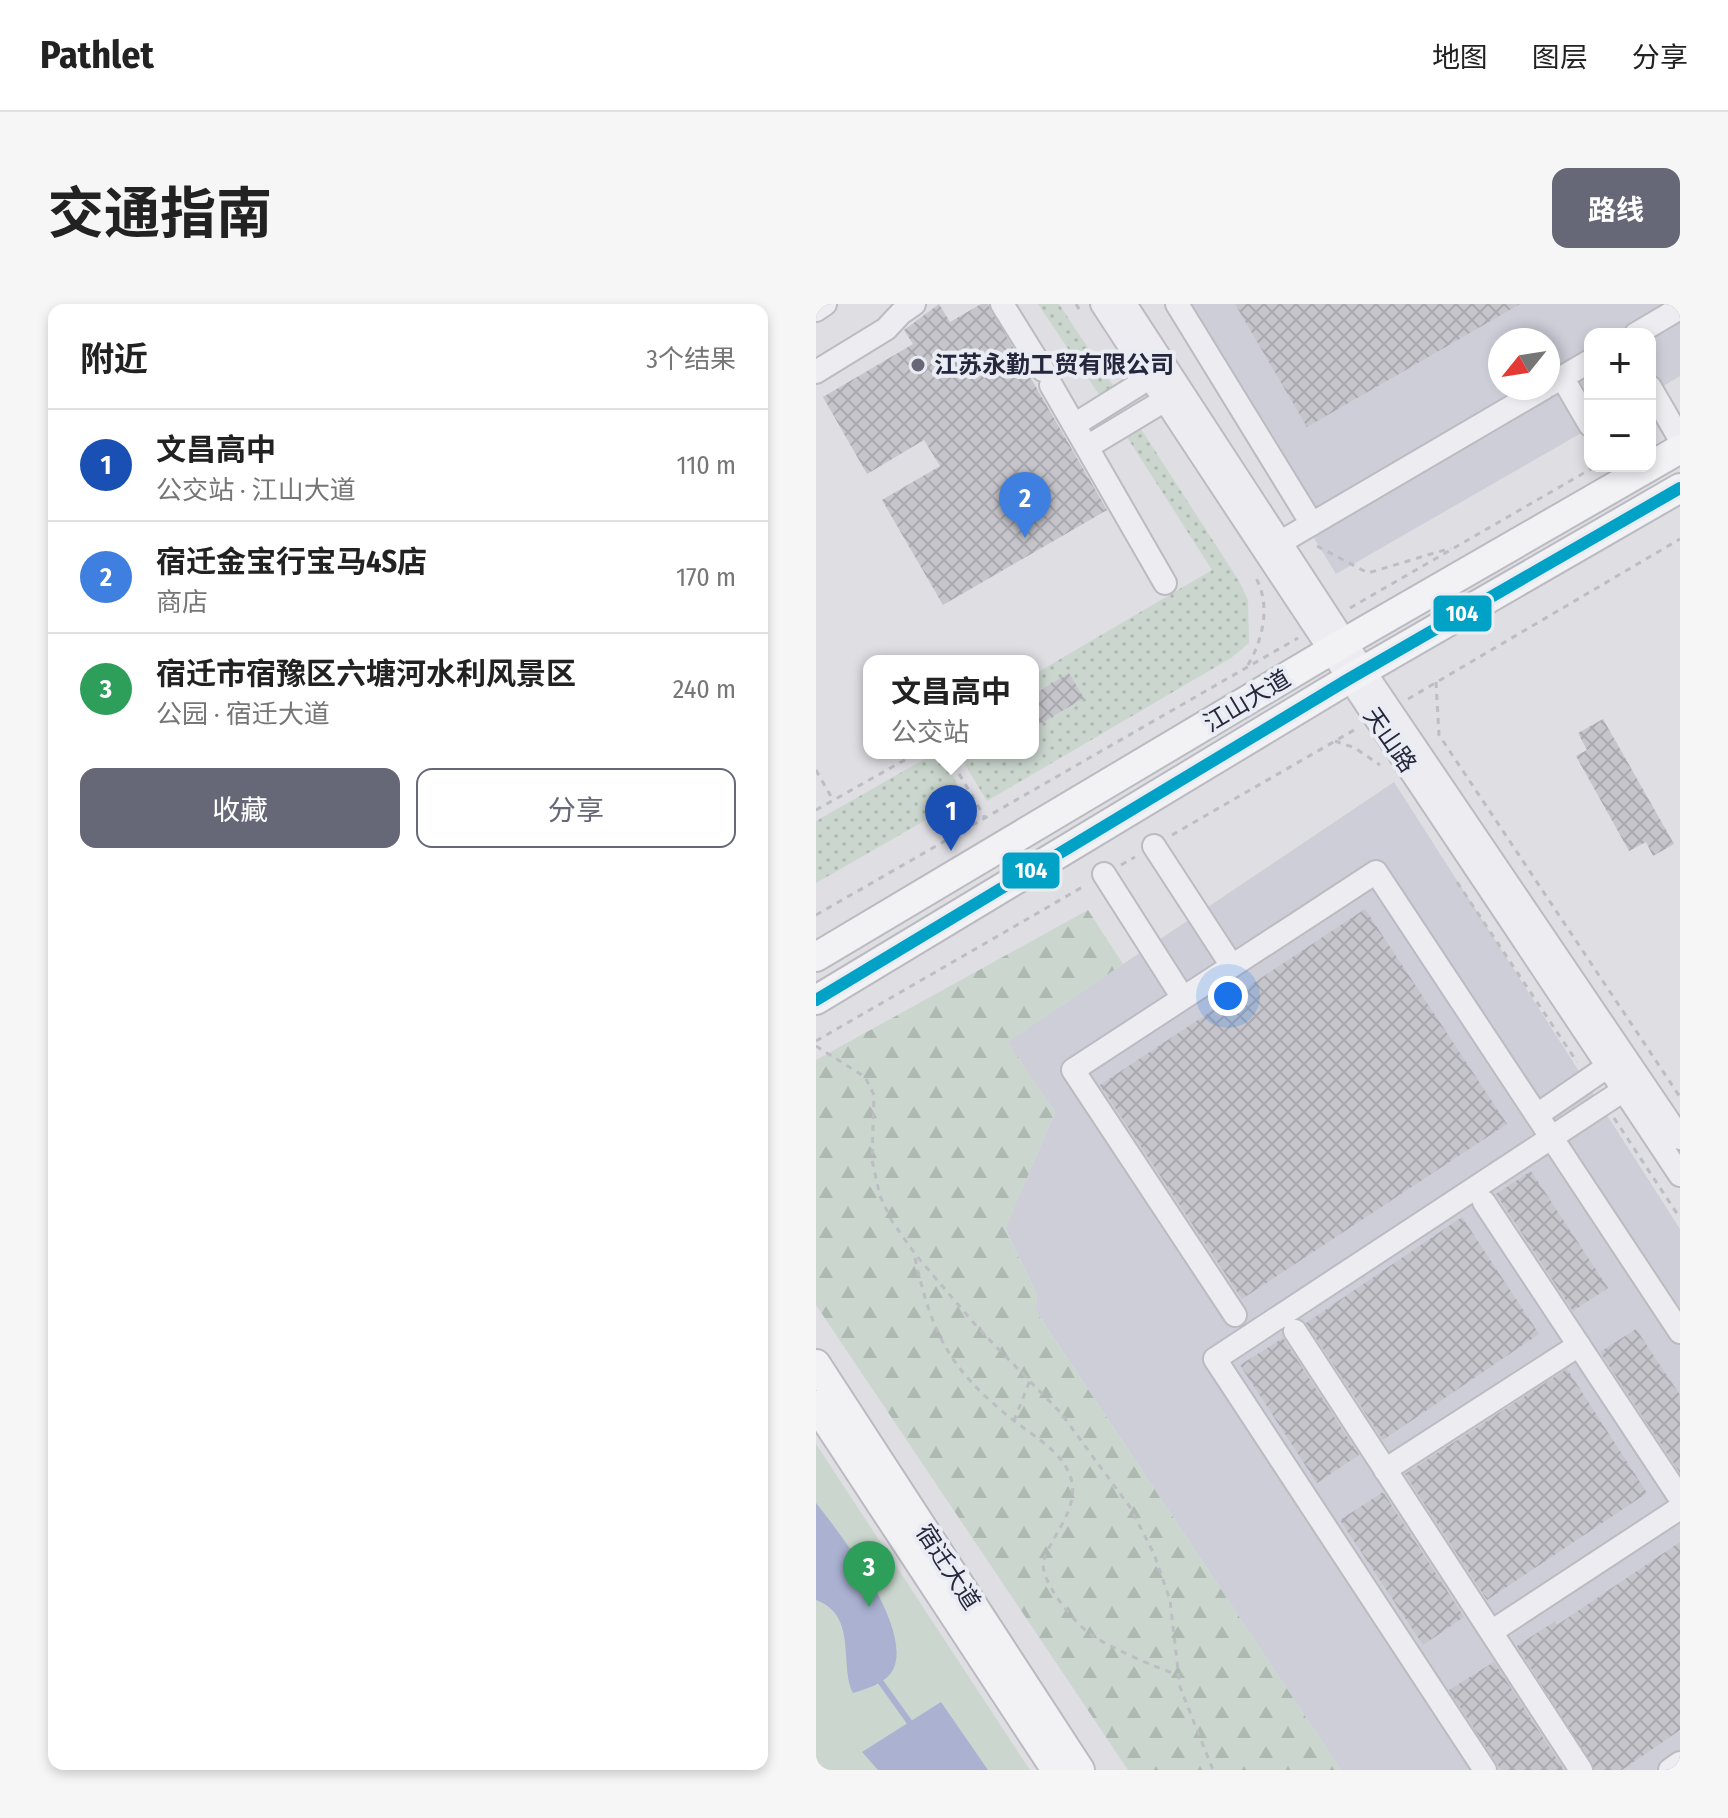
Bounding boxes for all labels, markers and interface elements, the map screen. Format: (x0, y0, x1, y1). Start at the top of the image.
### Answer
text: Pathlet (40, 32, 154, 78)
text: 地图 (1432, 41, 1488, 74)
text: 图层 (1532, 41, 1588, 74)
text: 分享 (1632, 41, 1688, 74)
button: 路线 (1552, 168, 1680, 248)
text: 交通指南 (48, 181, 272, 248)
north arrow (1488, 328, 1560, 400)
map controls (1584, 328, 1656, 472)
button: + (1584, 328, 1656, 400)
text: 附近 (80, 339, 148, 380)
text: 3个结果 (646, 344, 736, 375)
place label: 江苏永勤工贸有限公司 (934, 351, 1174, 379)
marker: 江苏永勤工贸有限公司 (909, 356, 927, 374)
button: − (1584, 400, 1656, 472)
text: 文昌高中 (156, 432, 276, 468)
text: 1 (101, 450, 112, 481)
text: 110 m (676, 450, 736, 481)
pin: 2 (999, 472, 1051, 538)
text: 公交站 · 江山大道 (156, 475, 356, 506)
text: 宿迁金宝行宝马4S店 (156, 544, 427, 580)
text: 2 (100, 562, 112, 593)
text: 170 m (676, 562, 736, 593)
text: 商店 (156, 587, 208, 618)
line badge: 104 (1432, 594, 1493, 633)
text: 104 (1446, 600, 1478, 627)
popup (863, 655, 1039, 759)
text: 宿迁市宿豫区六塘河水利风景区 (156, 656, 576, 692)
street label: 江山大道 (1199, 664, 1295, 738)
text: 3 (100, 674, 112, 705)
text: 240 m (673, 674, 736, 705)
text: 文昌高中 (891, 674, 1011, 710)
text: 公园 · 宿迁大道 (156, 699, 330, 730)
street label: 天山路 (1358, 702, 1422, 778)
text: 公交站 (891, 717, 969, 748)
button: 收藏 (80, 768, 400, 848)
button: 分享 (416, 768, 736, 848)
pin: 1 (925, 785, 977, 851)
line badge: 104 (1001, 851, 1061, 890)
text: 104 (1015, 857, 1047, 884)
your location (1208, 976, 1248, 1016)
street label: 宿迁大道 (910, 1519, 986, 1615)
pin: 3 (843, 1541, 895, 1607)

